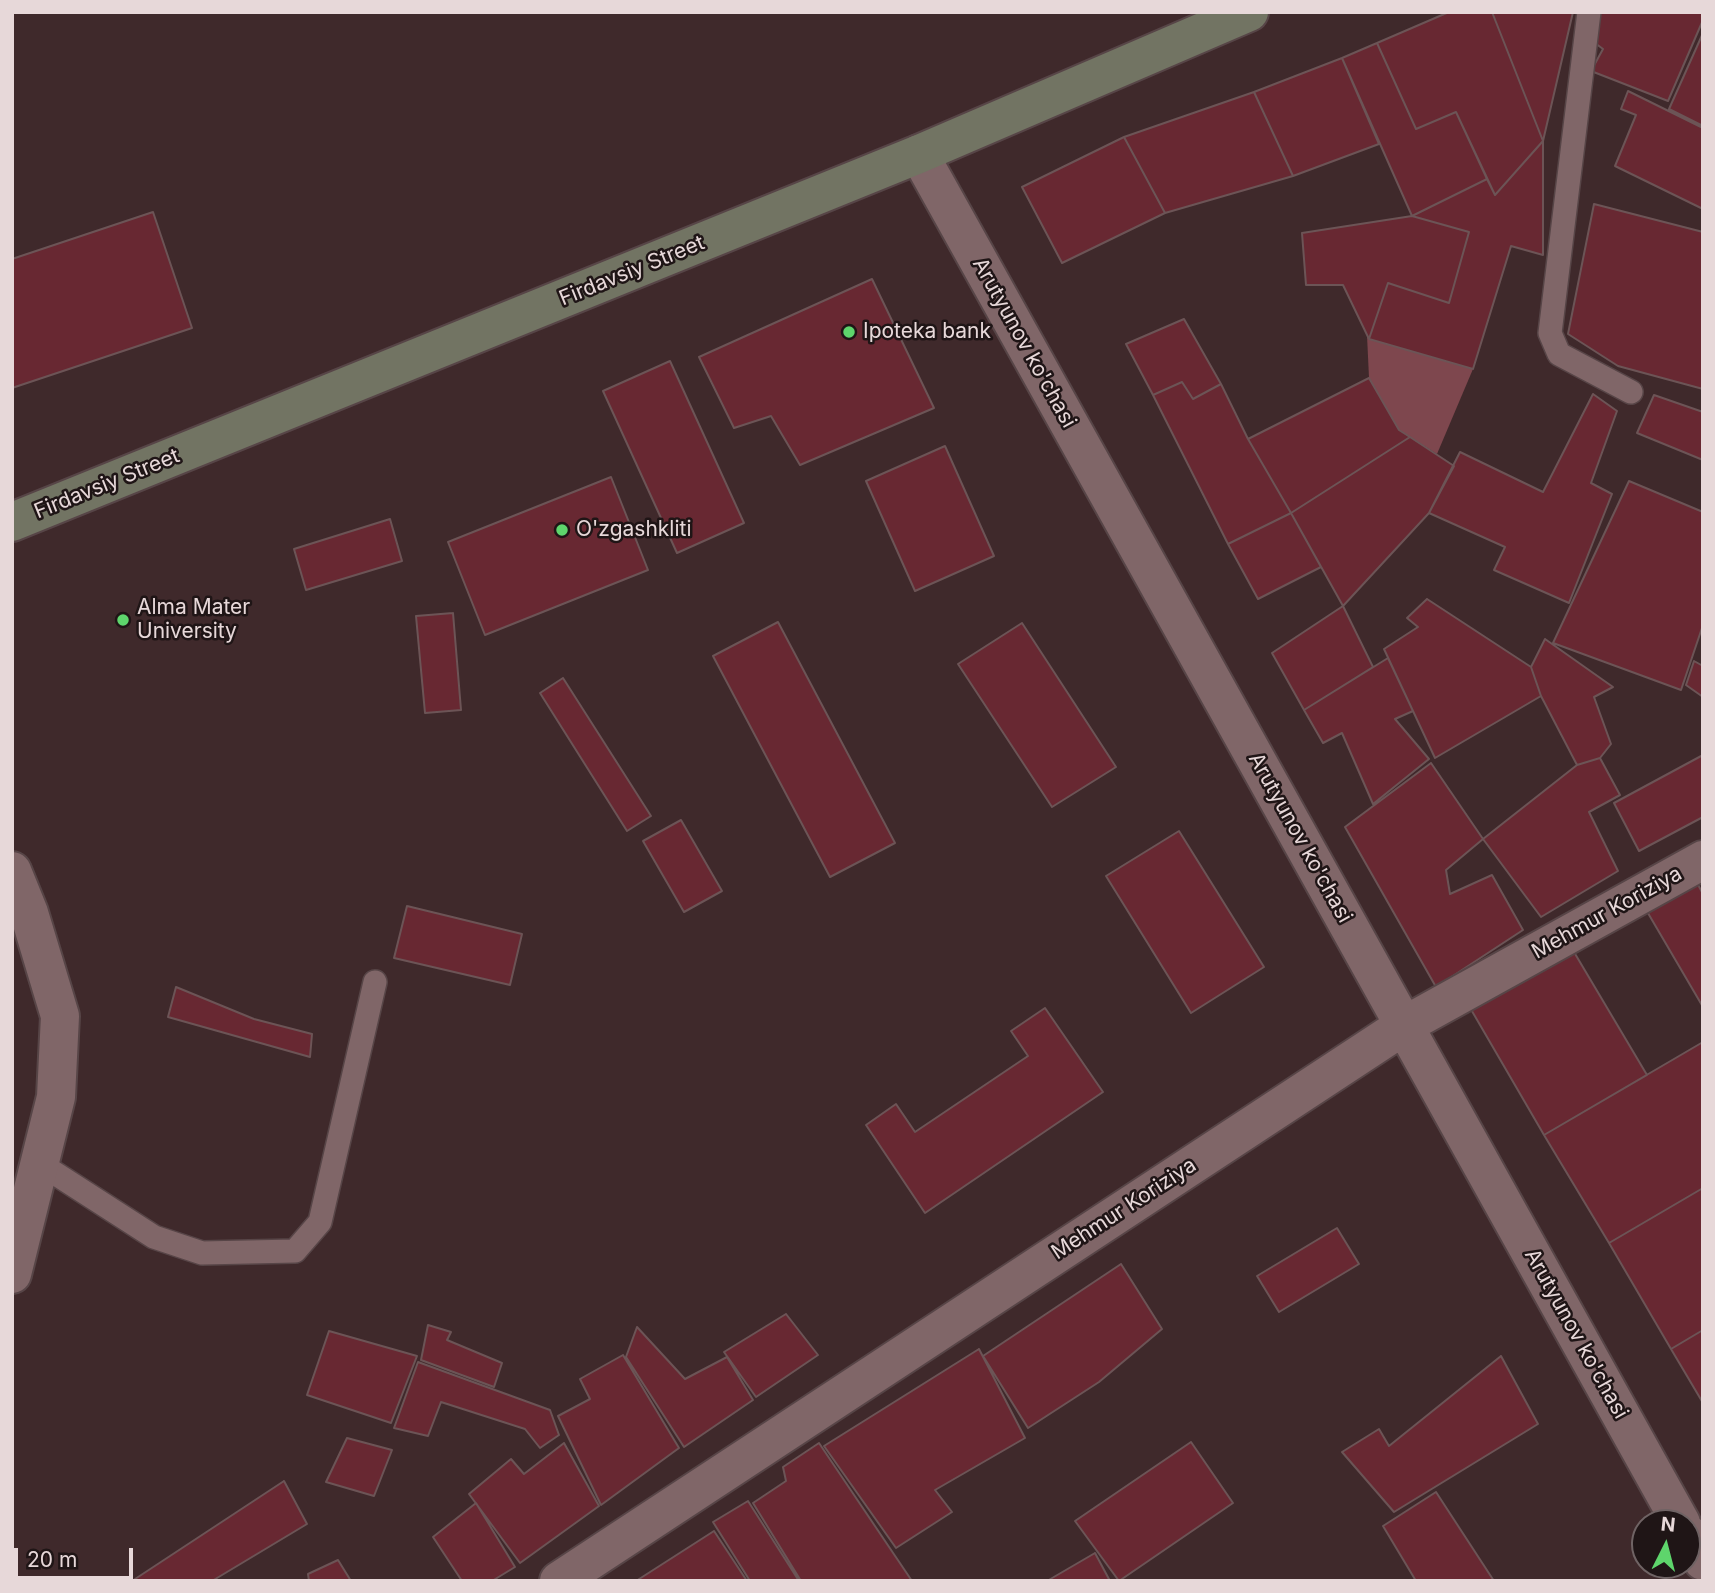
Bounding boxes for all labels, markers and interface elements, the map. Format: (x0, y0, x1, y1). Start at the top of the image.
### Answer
street label: Firdavsiy Street (556, 230, 708, 312)
street label: Arutyunov ko'chasi (967, 254, 1081, 432)
place label: Ipoteka bank (863, 319, 991, 345)
marker: Ipoteka bank (841, 324, 857, 340)
street label: Firdavsiy Street (31, 443, 183, 525)
place label: O'zgashkliti (576, 517, 691, 543)
marker: O'zgashkliti (554, 522, 570, 538)
place label: Alma Mater University (137, 595, 250, 645)
marker: Alma Mater University (115, 612, 131, 628)
street label: Arutyunov ko'chasi (1243, 749, 1357, 927)
street label: Mehmur Koriziya (1528, 861, 1686, 965)
street label: Mehmur Koriziya (1047, 1153, 1201, 1265)
street label: Arutyunov ko'chasi (1519, 1245, 1633, 1423)
north arrow (1631, 1509, 1701, 1579)
text: N (1660, 1512, 1676, 1537)
scale bar (18, 1534, 136, 1578)
text: 20 m (27, 1547, 77, 1572)

